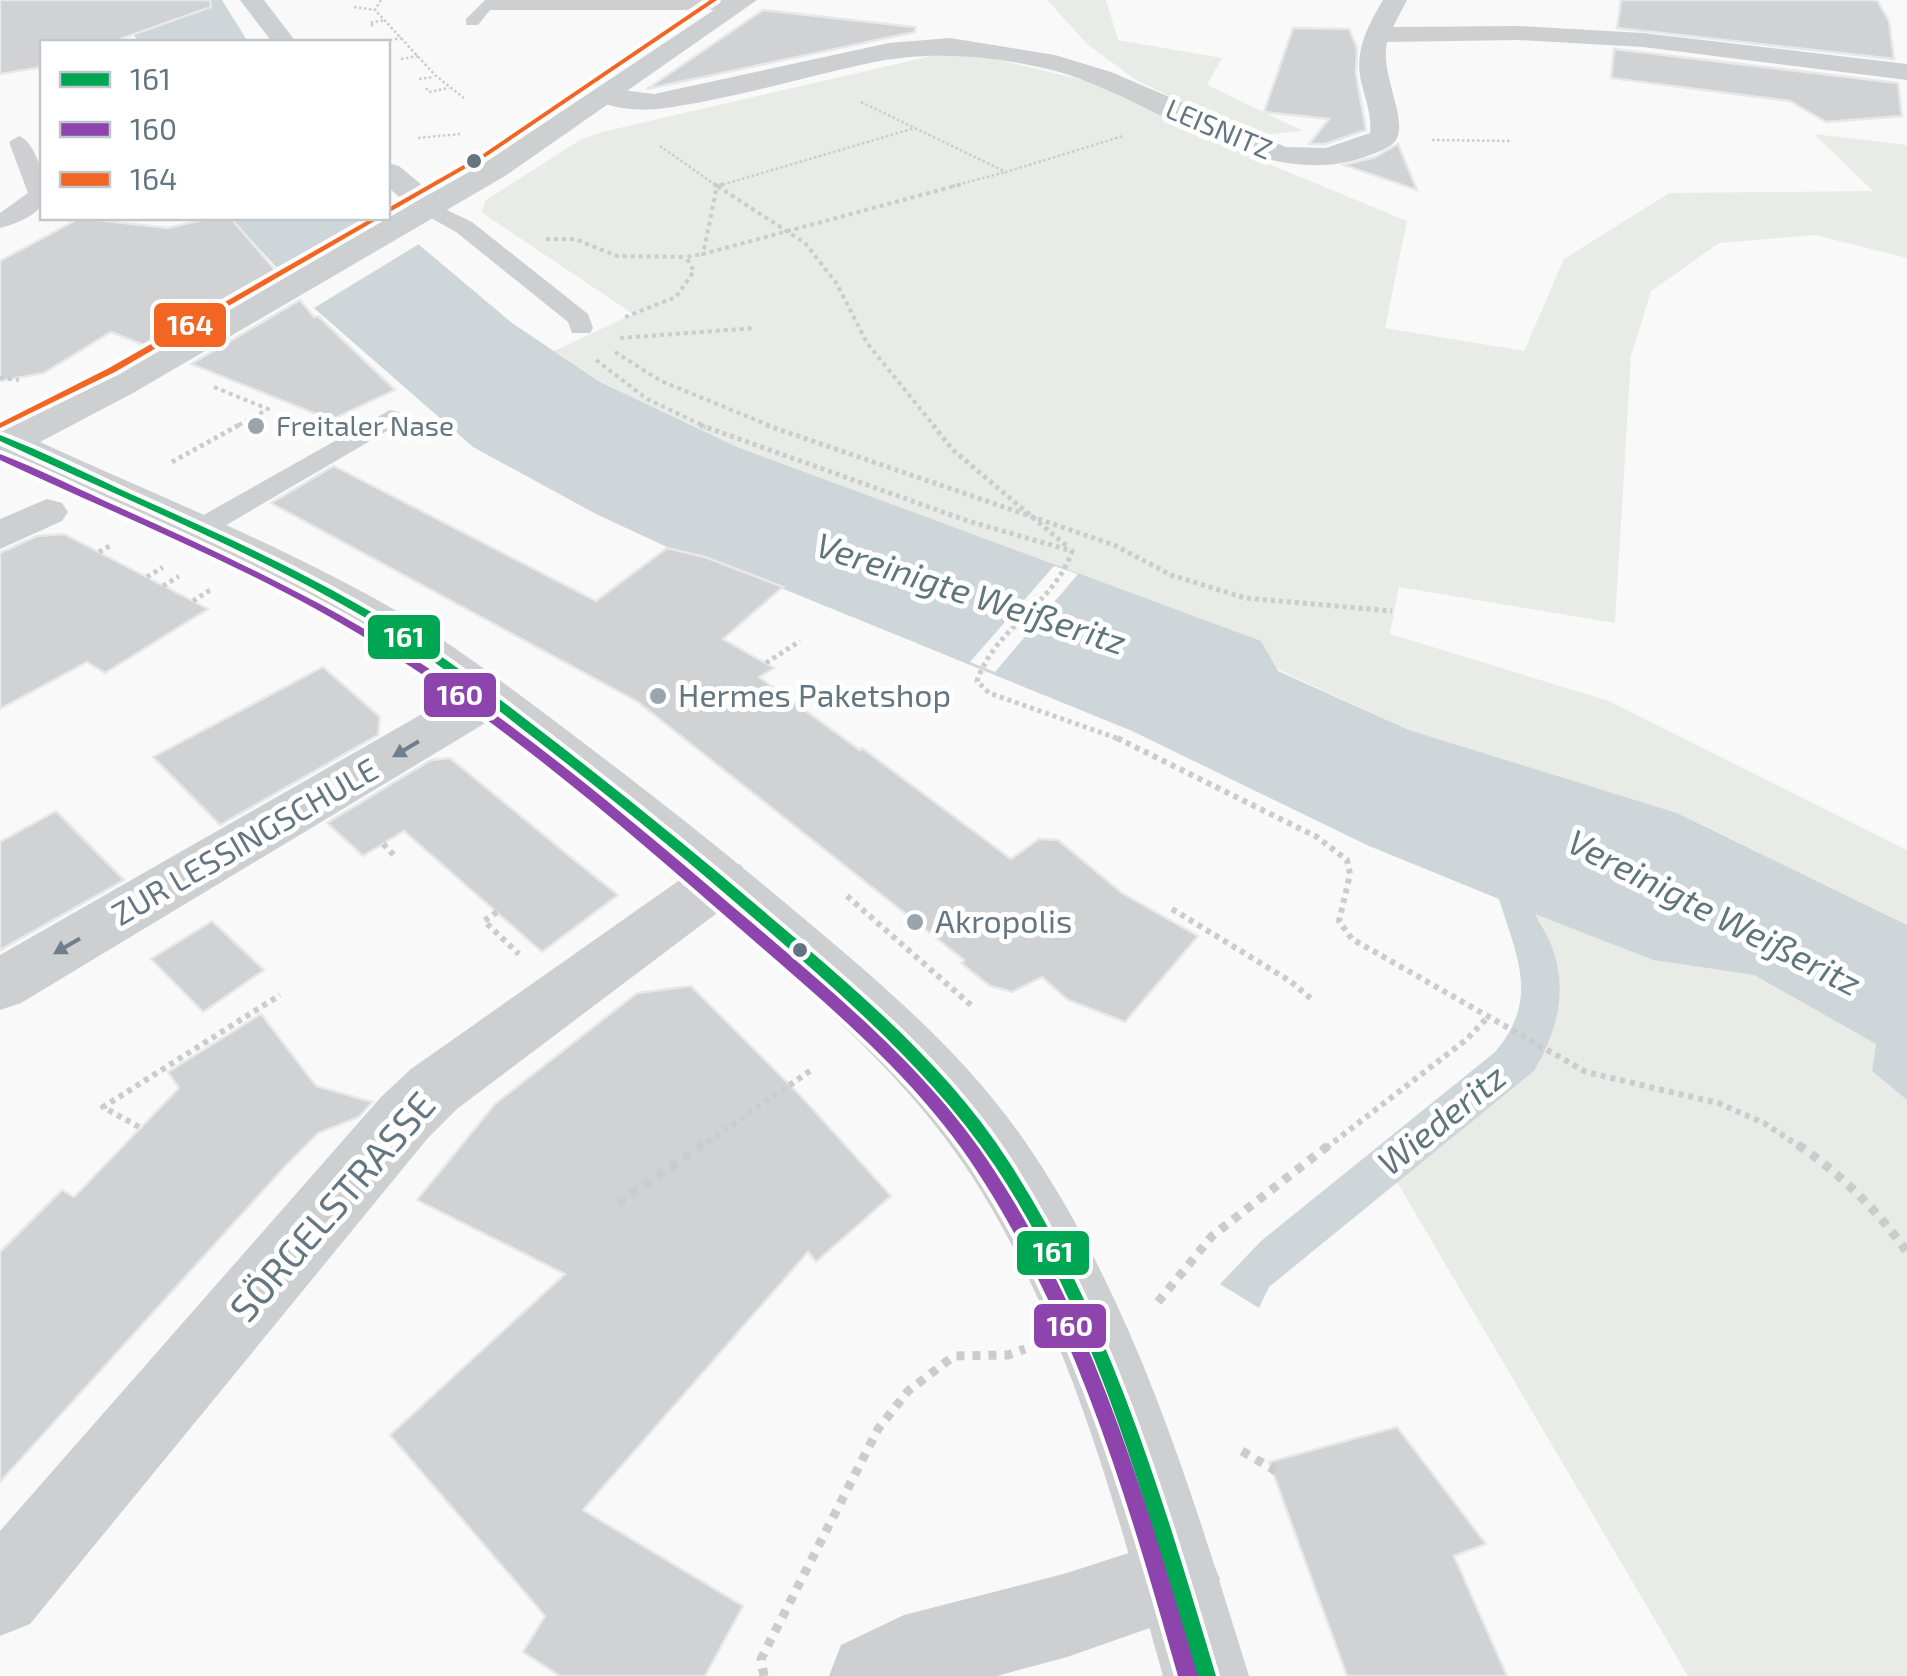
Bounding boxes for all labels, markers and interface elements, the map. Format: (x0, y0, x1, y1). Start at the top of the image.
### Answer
legend (40, 40, 390, 220)
text: 161 (130, 60, 171, 96)
street label: LEISNITZ (1161, 90, 1278, 166)
text: 160 (130, 110, 177, 146)
unlabelled marker (464, 151, 484, 171)
text: 164 (130, 160, 178, 196)
line badge: 164 (152, 301, 228, 349)
text: 164 (167, 307, 213, 341)
place label: Freitaler Nase (276, 408, 454, 442)
marker: Freitaler Nase (245, 415, 267, 437)
water label: Vereinigte Weißeritz (811, 522, 1132, 662)
line badge: 161 (366, 613, 442, 661)
text: 161 (384, 619, 424, 653)
line badge: 160 (422, 671, 498, 719)
place label: Hermes Paketshop (678, 675, 951, 713)
text: 160 (437, 677, 483, 711)
marker: Hermes Paketshop (647, 685, 669, 707)
one-way arrow (392, 740, 420, 757)
street label: ZUR LESSINGSCHULE (104, 749, 384, 932)
water label: Vereinigte Weißeritz (1561, 819, 1869, 1003)
place label: Akropolis (935, 901, 1072, 939)
marker: Akropolis (904, 911, 926, 933)
one-way arrow (53, 937, 81, 954)
unlabelled marker (790, 940, 810, 960)
water label: Wiederitz (1368, 1054, 1513, 1183)
street label: SÖRGELSTRASSE (219, 1081, 444, 1330)
line badge: 161 (1015, 1229, 1091, 1277)
text: 161 (1033, 1234, 1073, 1268)
line badge: 160 (1032, 1302, 1108, 1350)
text: 160 (1047, 1308, 1093, 1342)

